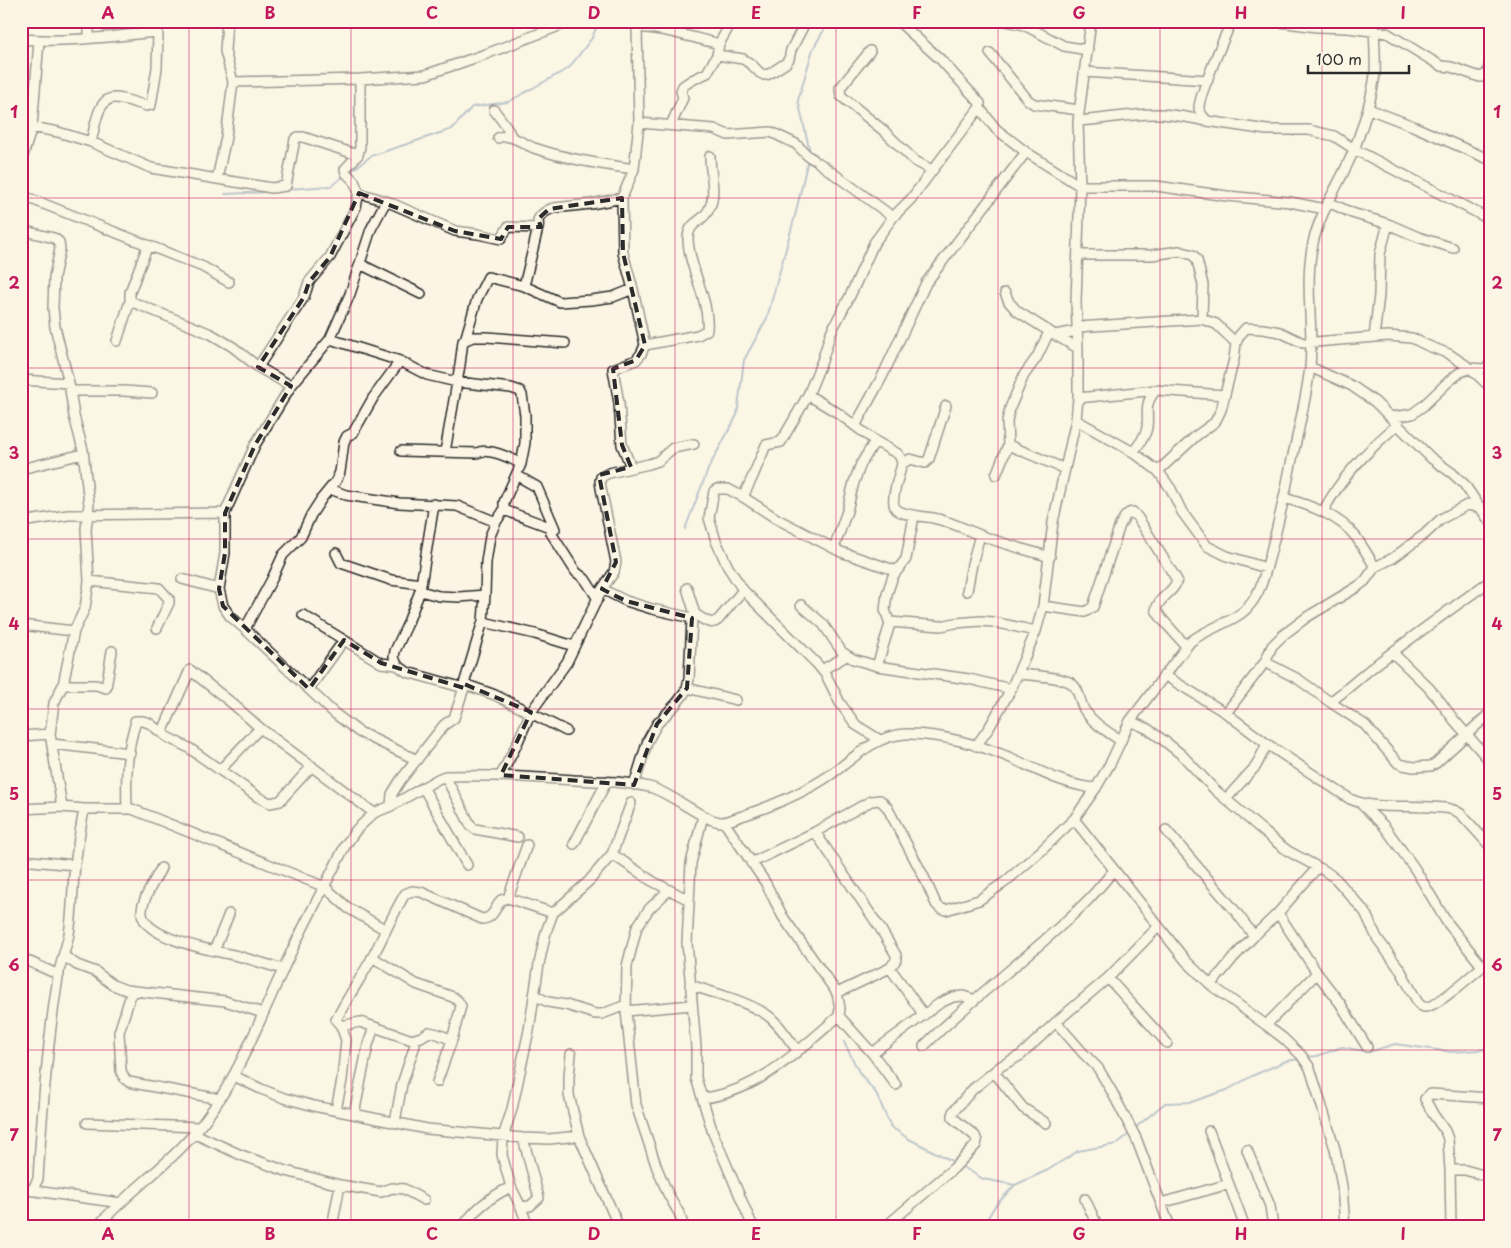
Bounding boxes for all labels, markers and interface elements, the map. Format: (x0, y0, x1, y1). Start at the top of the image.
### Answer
text: A (102, 0, 115, 24)
text: B (265, 0, 276, 24)
text: C (426, 0, 438, 24)
text: D (588, 0, 600, 24)
text: E (751, 0, 761, 24)
text: F (912, 0, 922, 24)
text: G (1072, 0, 1086, 24)
text: H (1235, 0, 1247, 24)
text: I (1400, 0, 1406, 24)
scale bar (1308, 42, 1410, 74)
text: 100 m (1316, 47, 1362, 70)
text: 1 (10, 99, 18, 123)
text: 1 (1493, 99, 1501, 123)
text: 2 (8, 270, 20, 294)
text: 2 (1491, 270, 1503, 294)
text: 3 (9, 440, 19, 464)
text: 3 (1492, 440, 1502, 464)
text: 4 (9, 611, 20, 635)
text: 4 (1492, 611, 1503, 635)
text: 5 (9, 781, 19, 805)
text: 5 (1492, 781, 1502, 805)
text: 6 (8, 952, 20, 976)
text: 6 (1491, 952, 1503, 976)
text: 7 (9, 1122, 19, 1146)
text: 7 (1492, 1122, 1502, 1146)
text: A (102, 1221, 115, 1245)
text: B (265, 1221, 276, 1245)
text: C (426, 1221, 438, 1245)
text: D (588, 1221, 600, 1245)
text: E (751, 1221, 761, 1245)
text: F (912, 1221, 922, 1245)
text: G (1072, 1221, 1086, 1245)
text: H (1235, 1221, 1247, 1245)
text: I (1400, 1221, 1406, 1245)

